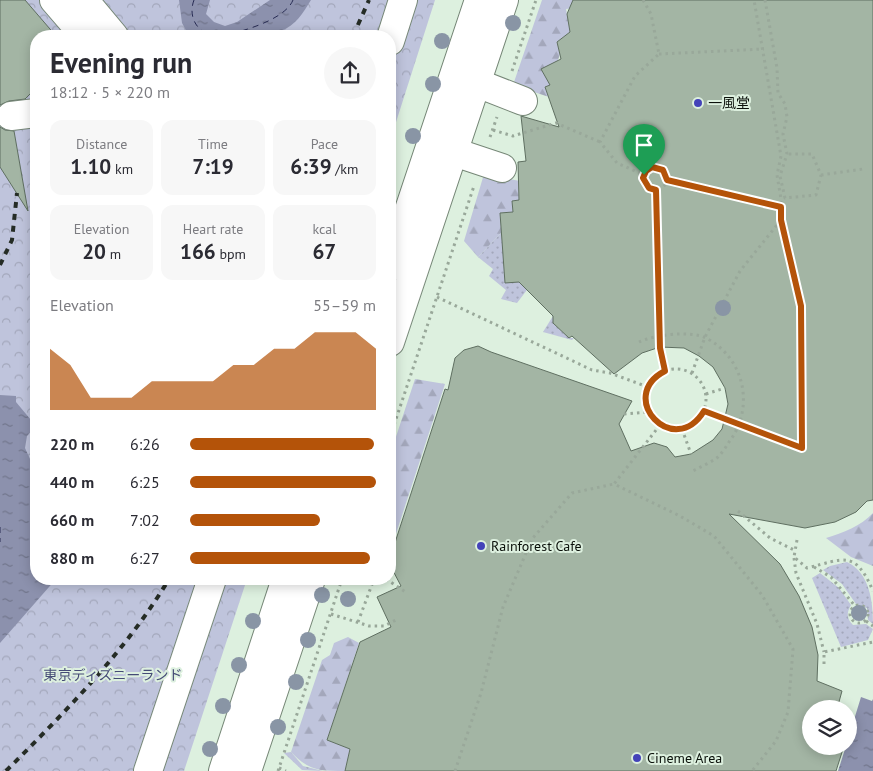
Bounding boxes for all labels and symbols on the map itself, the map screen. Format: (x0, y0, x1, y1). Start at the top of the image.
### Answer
place label: 一風堂 (708, 94, 750, 112)
marker: 一風堂 (692, 97, 704, 109)
pin (623, 124, 665, 175)
place label: Rainforest Cafe (491, 537, 582, 555)
marker: Rainforest Cafe (475, 540, 487, 552)
park label: 東京ディズニーランド (43, 666, 183, 684)
place label: Cineme Area (647, 749, 722, 767)
marker: Cineme Area (631, 752, 643, 764)

